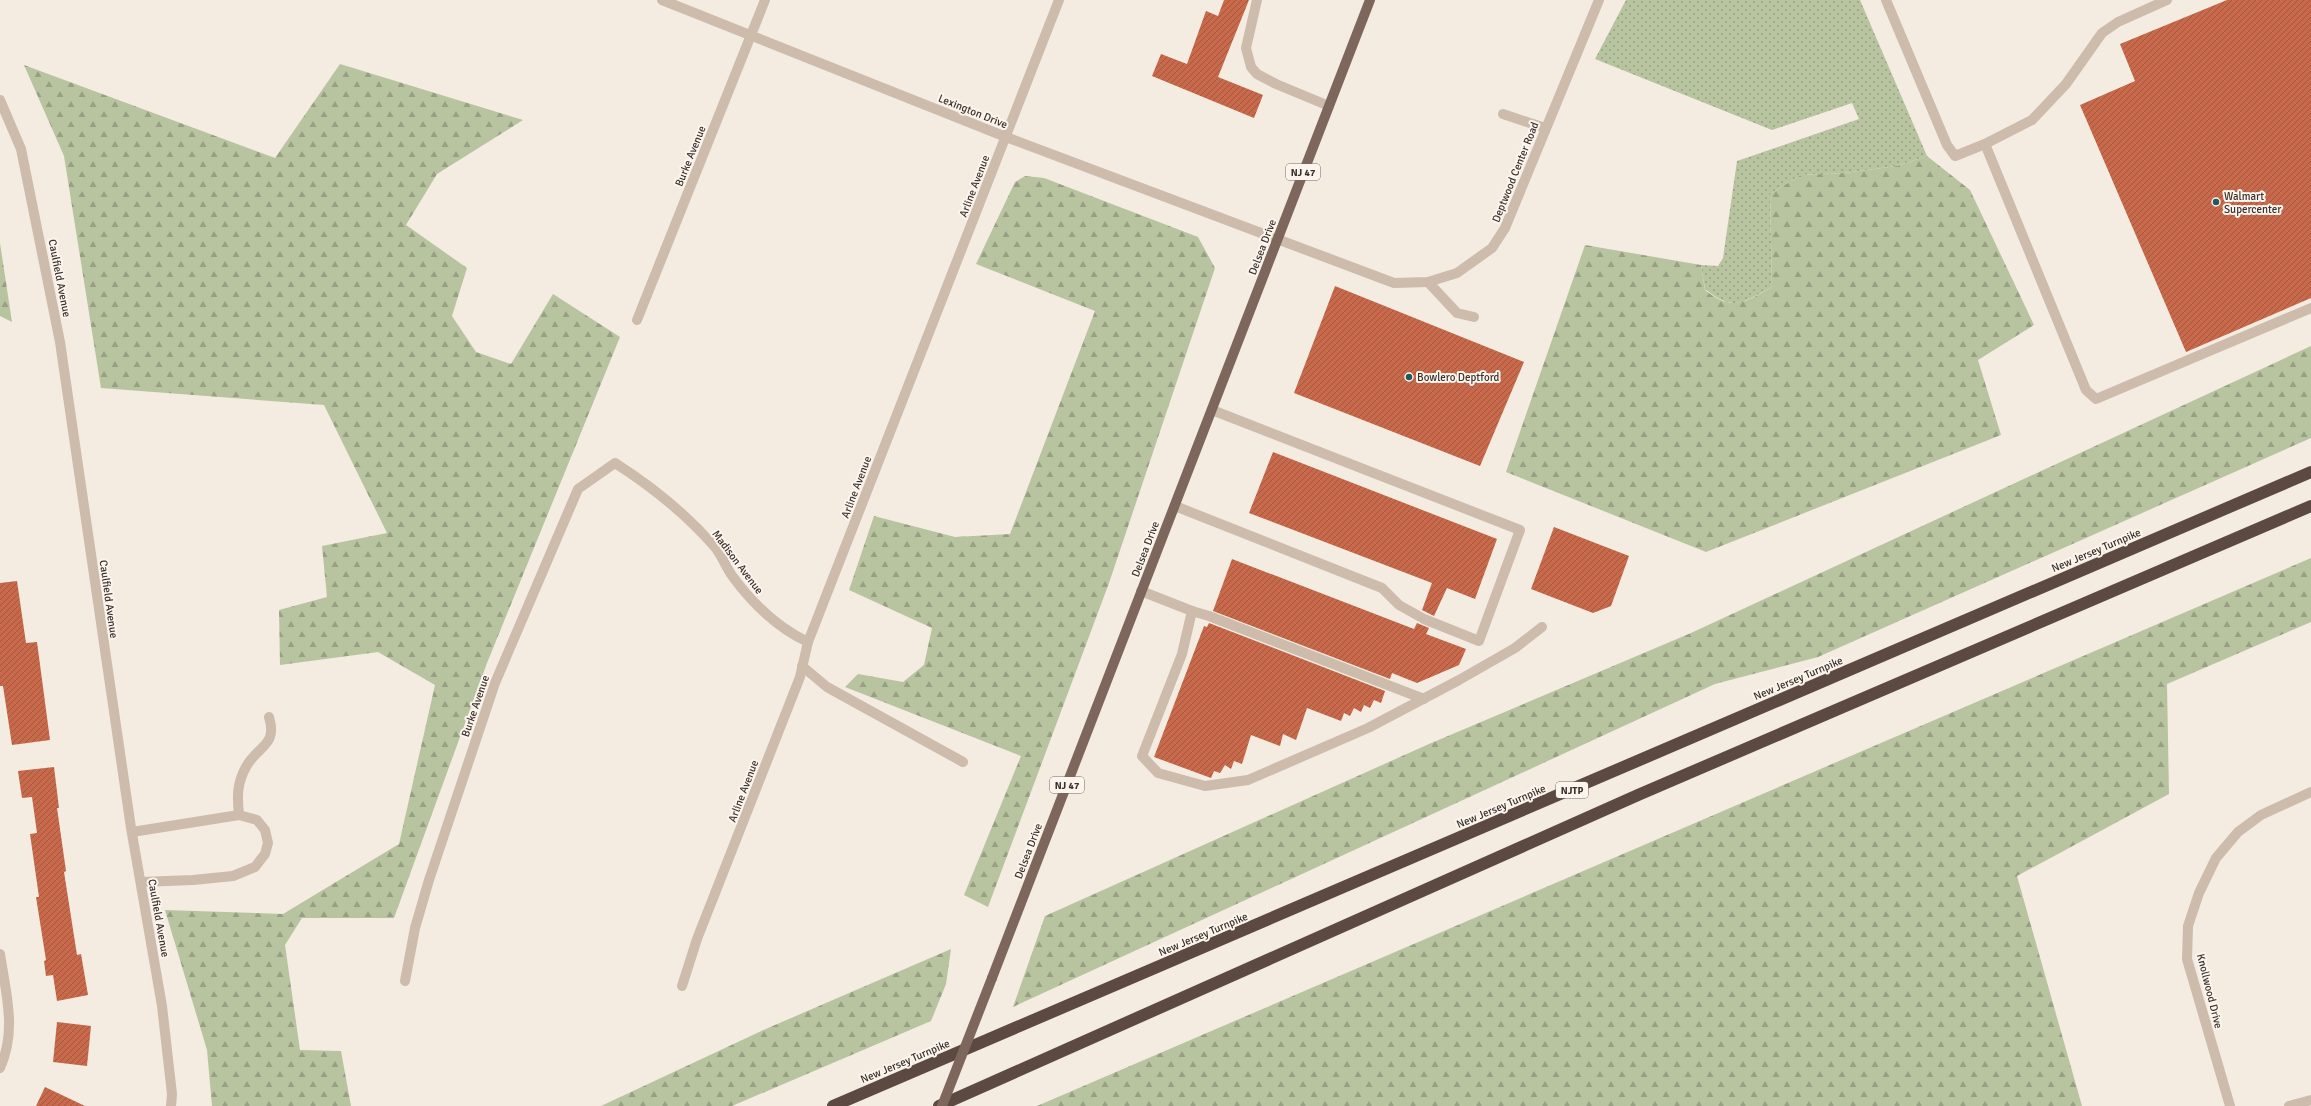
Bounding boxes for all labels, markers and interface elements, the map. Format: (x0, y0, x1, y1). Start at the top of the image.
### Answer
street label: Lexington Drive (936, 92, 1009, 131)
street label: Deptwood Center Road (1489, 120, 1542, 224)
street label: Burke Avenue (672, 124, 709, 188)
street label: Arline Avenue (957, 153, 992, 219)
road number: NJ 47 (1286, 164, 1320, 180)
place label: Walmart Supercenter (2224, 190, 2281, 216)
marker: Walmart Supercenter (2211, 197, 2221, 207)
street label: Delsea Drive (1246, 217, 1279, 277)
street label: Caulfield Avenue (46, 238, 73, 318)
place label: Bowlero Deptford (1417, 371, 1500, 384)
marker: Bowlero Deptford (1404, 372, 1414, 382)
street label: Arline Avenue (839, 454, 874, 520)
street label: Delsea Drive (1129, 519, 1162, 579)
street label: New Jersey Turnpike (2050, 526, 2143, 575)
street label: Madison Avenue (709, 528, 766, 597)
street label: Caulfield Avenue (97, 559, 120, 639)
street label: New Jersey Turnpike (1752, 654, 1845, 703)
street label: Burke Avenue (459, 674, 492, 739)
street label: Arline Avenue (726, 758, 761, 824)
road number: NJ 47 (1050, 777, 1084, 793)
street label: New Jersey Turnpike (1455, 782, 1548, 831)
road number: NJTP (1556, 782, 1588, 798)
street label: Delsea Drive (1012, 821, 1045, 881)
street label: Caulfield Avenue (145, 878, 172, 958)
street label: New Jersey Turnpike (1157, 910, 1250, 959)
street label: Knollwood Drive (2194, 952, 2225, 1030)
street label: New Jersey Turnpike (859, 1037, 952, 1086)

